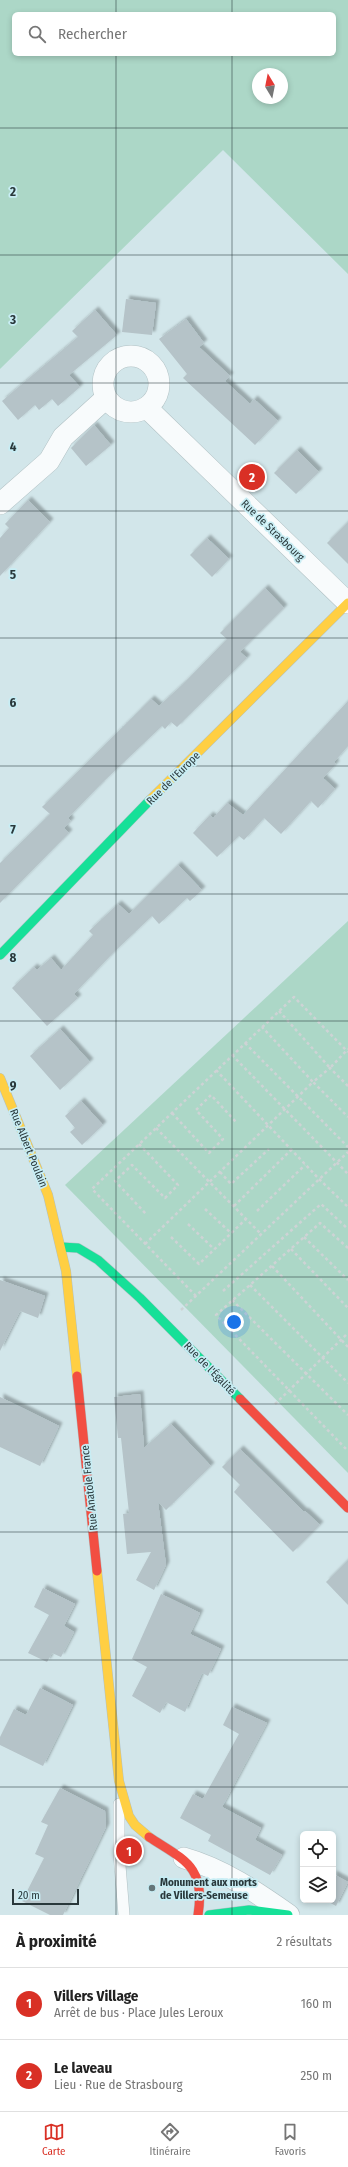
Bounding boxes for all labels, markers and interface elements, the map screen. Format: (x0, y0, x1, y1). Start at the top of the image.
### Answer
search box (12, 12, 336, 56)
icon: search (26, 23, 48, 45)
text: Rechercher (58, 25, 127, 43)
north arrow (252, 68, 288, 104)
text: 2 (9, 184, 16, 199)
text: 3 (9, 312, 16, 327)
text: 4 (10, 439, 17, 454)
pin: 2 (239, 462, 265, 492)
street label: Rue de Strasbourg (238, 497, 307, 564)
text: 5 (10, 567, 16, 582)
text: 6 (10, 695, 17, 710)
street label: Rue de l'Europe (144, 749, 203, 808)
text: 7 (10, 822, 16, 837)
text: 8 (10, 950, 17, 965)
text: 9 (10, 1078, 17, 1093)
street label: Rue Albert Poulain (7, 1107, 50, 1189)
your location (224, 1312, 244, 1332)
street label: Rue de l'Égalité (181, 1339, 239, 1397)
street label: Rue Anatole France (79, 1445, 100, 1531)
map controls (300, 1831, 336, 1903)
button: locate (300, 1831, 336, 1867)
pin: 1 (116, 1836, 142, 1866)
button: layers (300, 1867, 336, 1903)
place label: Monument aux morts de Villers-Semeuse (160, 1876, 257, 1902)
marker: Monument aux morts de Villers-Semeuse (147, 1883, 157, 1893)
scale bar (12, 1887, 79, 1906)
text: 20 m (18, 1889, 40, 1902)
text: À proximité (16, 1931, 97, 1952)
text: 2 résultats (277, 1934, 332, 1949)
text: Villers Village (54, 1987, 138, 2005)
text: 1 (26, 1996, 32, 2011)
text: 160 m (301, 1996, 332, 2011)
text: Arrêt de bus · Place Jules Leroux (54, 2005, 223, 2020)
text: Le laveau (54, 2059, 112, 2077)
text: 2 (26, 2068, 32, 2083)
text: 250 m (300, 2068, 332, 2083)
text: Lieu · Rue de Strasbourg (54, 2077, 183, 2092)
tab: Carte (42, 2121, 66, 2158)
tab: Itinéraire (150, 2121, 191, 2158)
tab: Favoris (275, 2121, 306, 2158)

